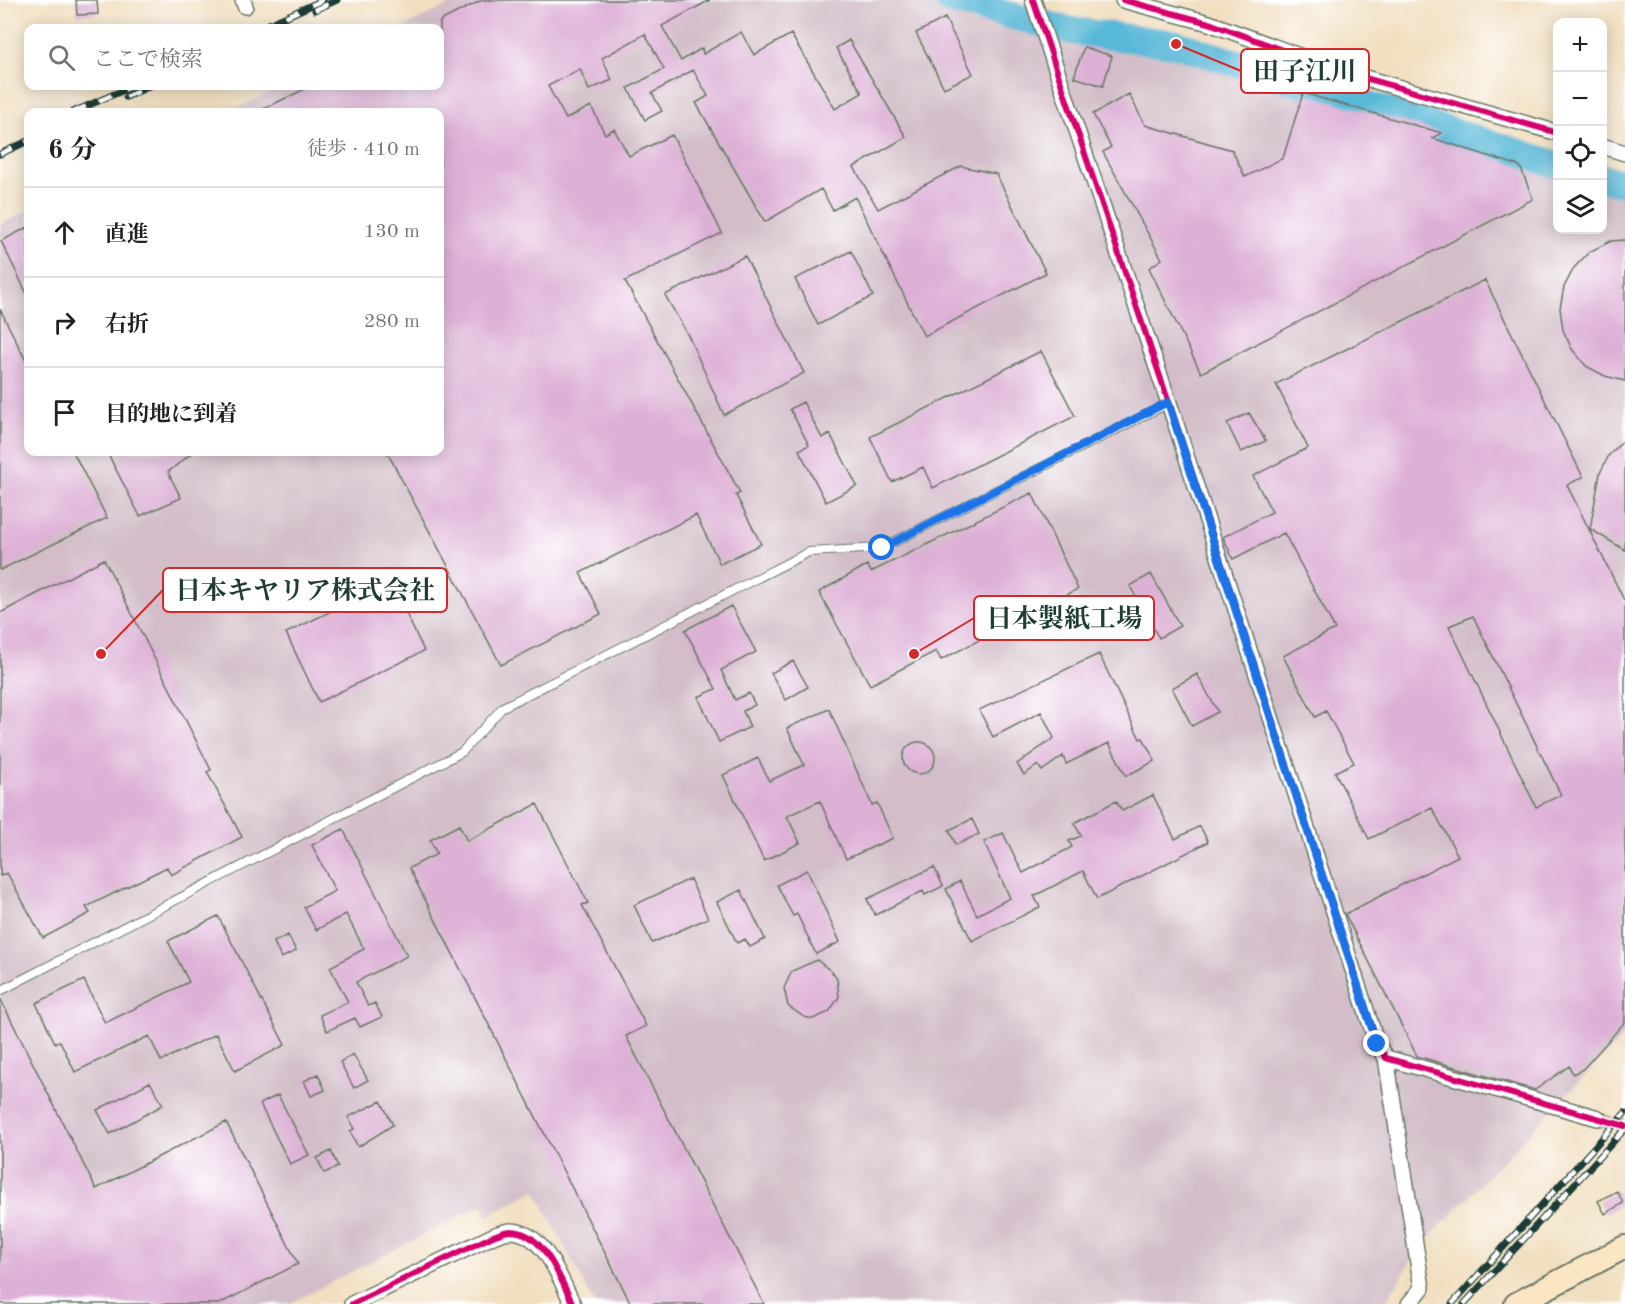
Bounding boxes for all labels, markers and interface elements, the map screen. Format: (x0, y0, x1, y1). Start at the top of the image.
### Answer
map controls (1553, 18, 1607, 234)
button: + (1553, 18, 1607, 72)
search box (24, 24, 444, 90)
icon: search (45, 41, 78, 74)
text: ここで検索 (93, 49, 203, 71)
callout: 田子江川 (1241, 49, 1369, 93)
text: 田子江川 (1253, 57, 1357, 86)
button: − (1553, 72, 1607, 126)
button: locate (1553, 126, 1607, 180)
text: 6 分 (48, 138, 96, 164)
text: 徒歩 · 410 m (307, 140, 420, 160)
button: layers (1553, 180, 1607, 234)
icon: ahead (48, 216, 81, 249)
text: 130 m (364, 222, 420, 242)
text: 直進 (105, 224, 149, 246)
icon: right (48, 306, 81, 339)
text: 280 m (364, 312, 420, 332)
text: 右折 (105, 314, 149, 336)
icon: arrive (48, 396, 81, 429)
text: 目的地に到着 (105, 404, 237, 426)
route start (868, 534, 894, 560)
callout: 日本キヤリア株式会社 (163, 568, 447, 612)
text: 日本キヤリア株式会社 (175, 576, 435, 605)
callout: 日本製紙工場 (974, 596, 1154, 640)
text: 日本製紙工場 (986, 604, 1142, 633)
route end (1363, 1030, 1389, 1056)

